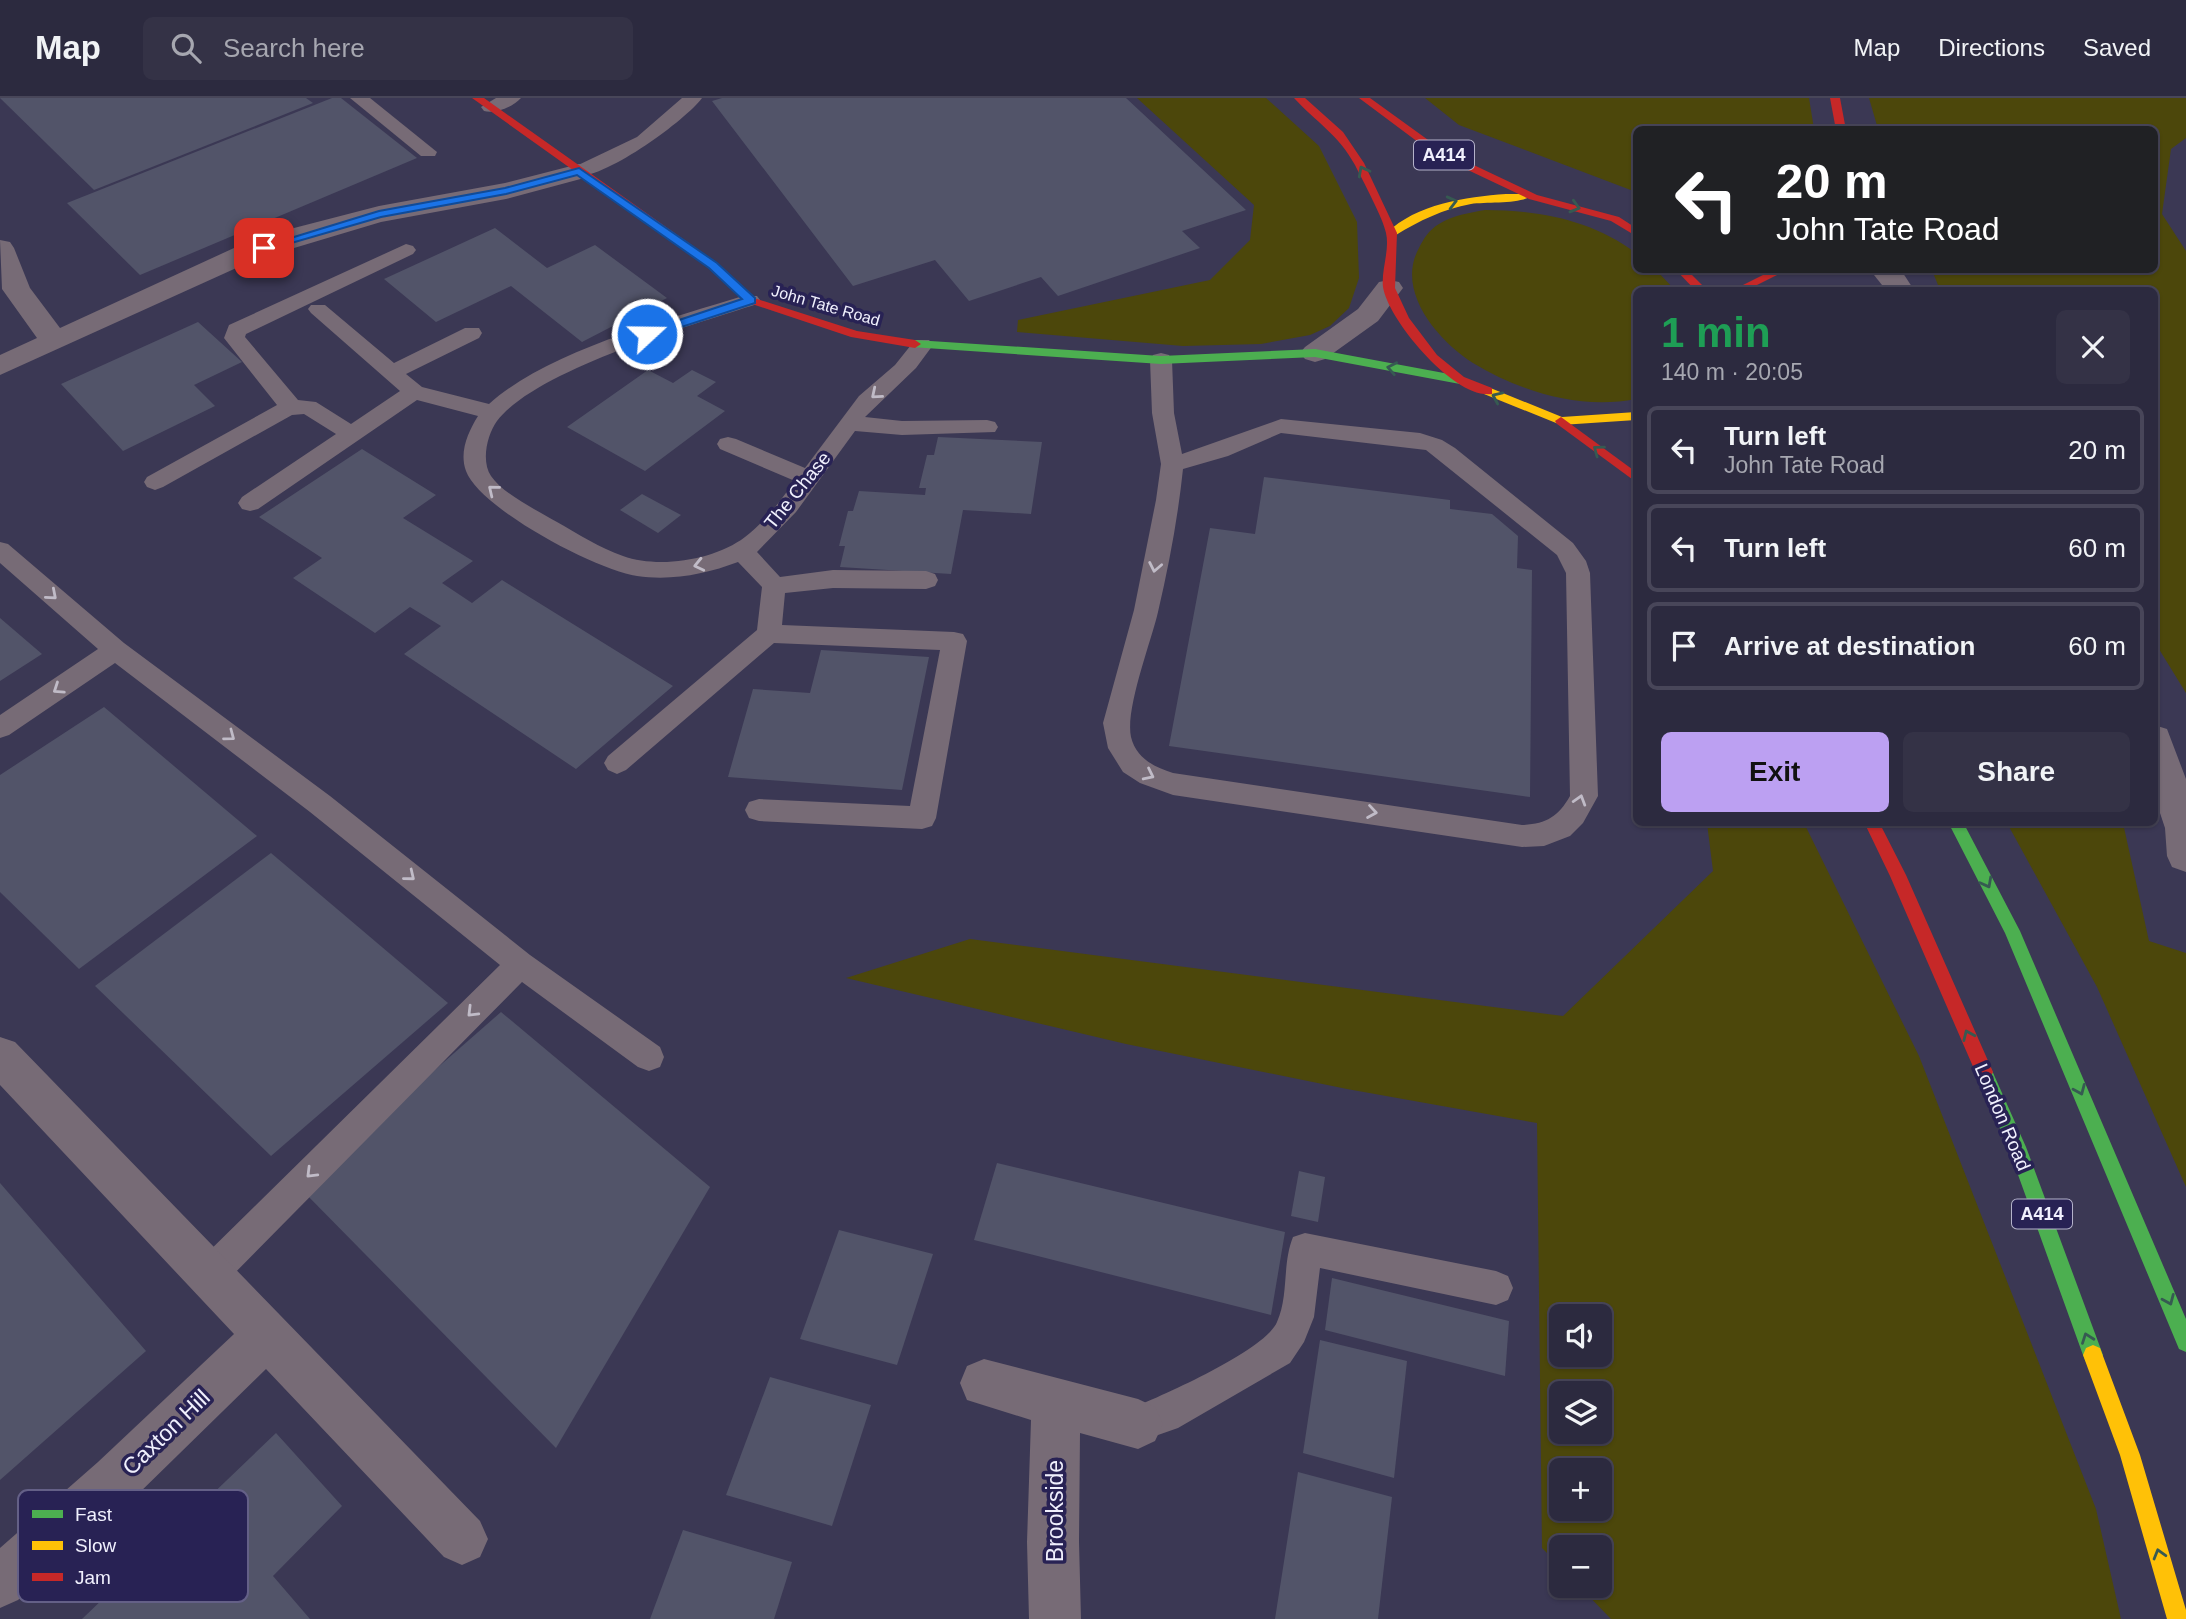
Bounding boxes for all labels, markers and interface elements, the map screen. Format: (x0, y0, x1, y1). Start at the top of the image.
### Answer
search box (143, 17, 633, 80)
text: Map (35, 29, 101, 66)
icon: search (167, 29, 205, 67)
text: Search here (223, 33, 365, 63)
text: Map (1854, 34, 1900, 61)
text: Directions (1938, 34, 2045, 61)
text: Saved (2083, 34, 2151, 61)
road number: A414 (1414, 140, 1474, 170)
icon: left (1661, 154, 1752, 245)
text: 20 m (1776, 154, 1888, 208)
one-way arrow (1358, 166, 1371, 179)
one-way arrow (1445, 196, 1457, 210)
one-way arrow (1568, 198, 1580, 213)
text: John Tate Road (1776, 211, 2000, 247)
pin (234, 218, 294, 278)
icon: arrive (245, 229, 283, 267)
street label: John Tate Road (770, 282, 882, 329)
position arrow (610, 297, 684, 371)
text: 1 min (1661, 309, 1771, 356)
button: close (2056, 310, 2130, 384)
text: 140 m · 20:05 (1661, 359, 1803, 385)
one-way arrow (1387, 361, 1399, 376)
one-way arrow (871, 386, 883, 399)
one-way arrow (1492, 391, 1504, 405)
text: Turn left (1724, 421, 1826, 451)
icon: left (1665, 431, 1703, 469)
text: 20 m (2068, 435, 2126, 465)
one-way arrow (1594, 445, 1606, 458)
street label: The Chase (760, 448, 835, 533)
text: John Tate Road (1724, 452, 1885, 478)
one-way arrow (488, 486, 501, 498)
icon: left (1665, 529, 1703, 567)
text: Turn left (1724, 533, 1826, 563)
text: 60 m (2068, 533, 2126, 563)
one-way arrow (693, 557, 705, 572)
one-way arrow (1148, 561, 1163, 573)
one-way arrow (43, 587, 56, 599)
icon: arrive (1665, 627, 1703, 665)
text: Arrive at destination (1724, 631, 1975, 661)
text: 60 m (2068, 631, 2126, 661)
one-way arrow (53, 680, 66, 693)
one-way arrow (222, 728, 235, 741)
button: Exit (1661, 732, 1889, 812)
button: Share (1903, 732, 2130, 812)
one-way arrow (1141, 767, 1154, 780)
one-way arrow (1572, 795, 1587, 807)
one-way arrow (1366, 804, 1378, 819)
one-way arrow (402, 867, 414, 880)
one-way arrow (1978, 876, 1992, 888)
one-way arrow (467, 1004, 480, 1017)
one-way arrow (1962, 1030, 1976, 1042)
street label: London Road (1971, 1061, 2034, 1174)
one-way arrow (2072, 1083, 2086, 1096)
one-way arrow (307, 1165, 319, 1177)
road number: A414 (2012, 1199, 2072, 1228)
one-way arrow (2160, 1293, 2174, 1305)
map controls (1549, 1304, 1612, 1598)
button: sound (1549, 1304, 1612, 1367)
one-way arrow (2081, 1332, 2095, 1344)
button: layers (1549, 1381, 1612, 1444)
street label: Caxton Hill (117, 1384, 215, 1480)
button: + (1549, 1458, 1612, 1521)
street label: Brookside (1042, 1460, 1068, 1562)
legend (18, 1490, 248, 1602)
text: Fast (75, 1504, 113, 1525)
text: Slow (75, 1535, 116, 1556)
button: − (1549, 1535, 1612, 1598)
one-way arrow (2152, 1548, 2167, 1560)
text: Jam (75, 1567, 111, 1588)

